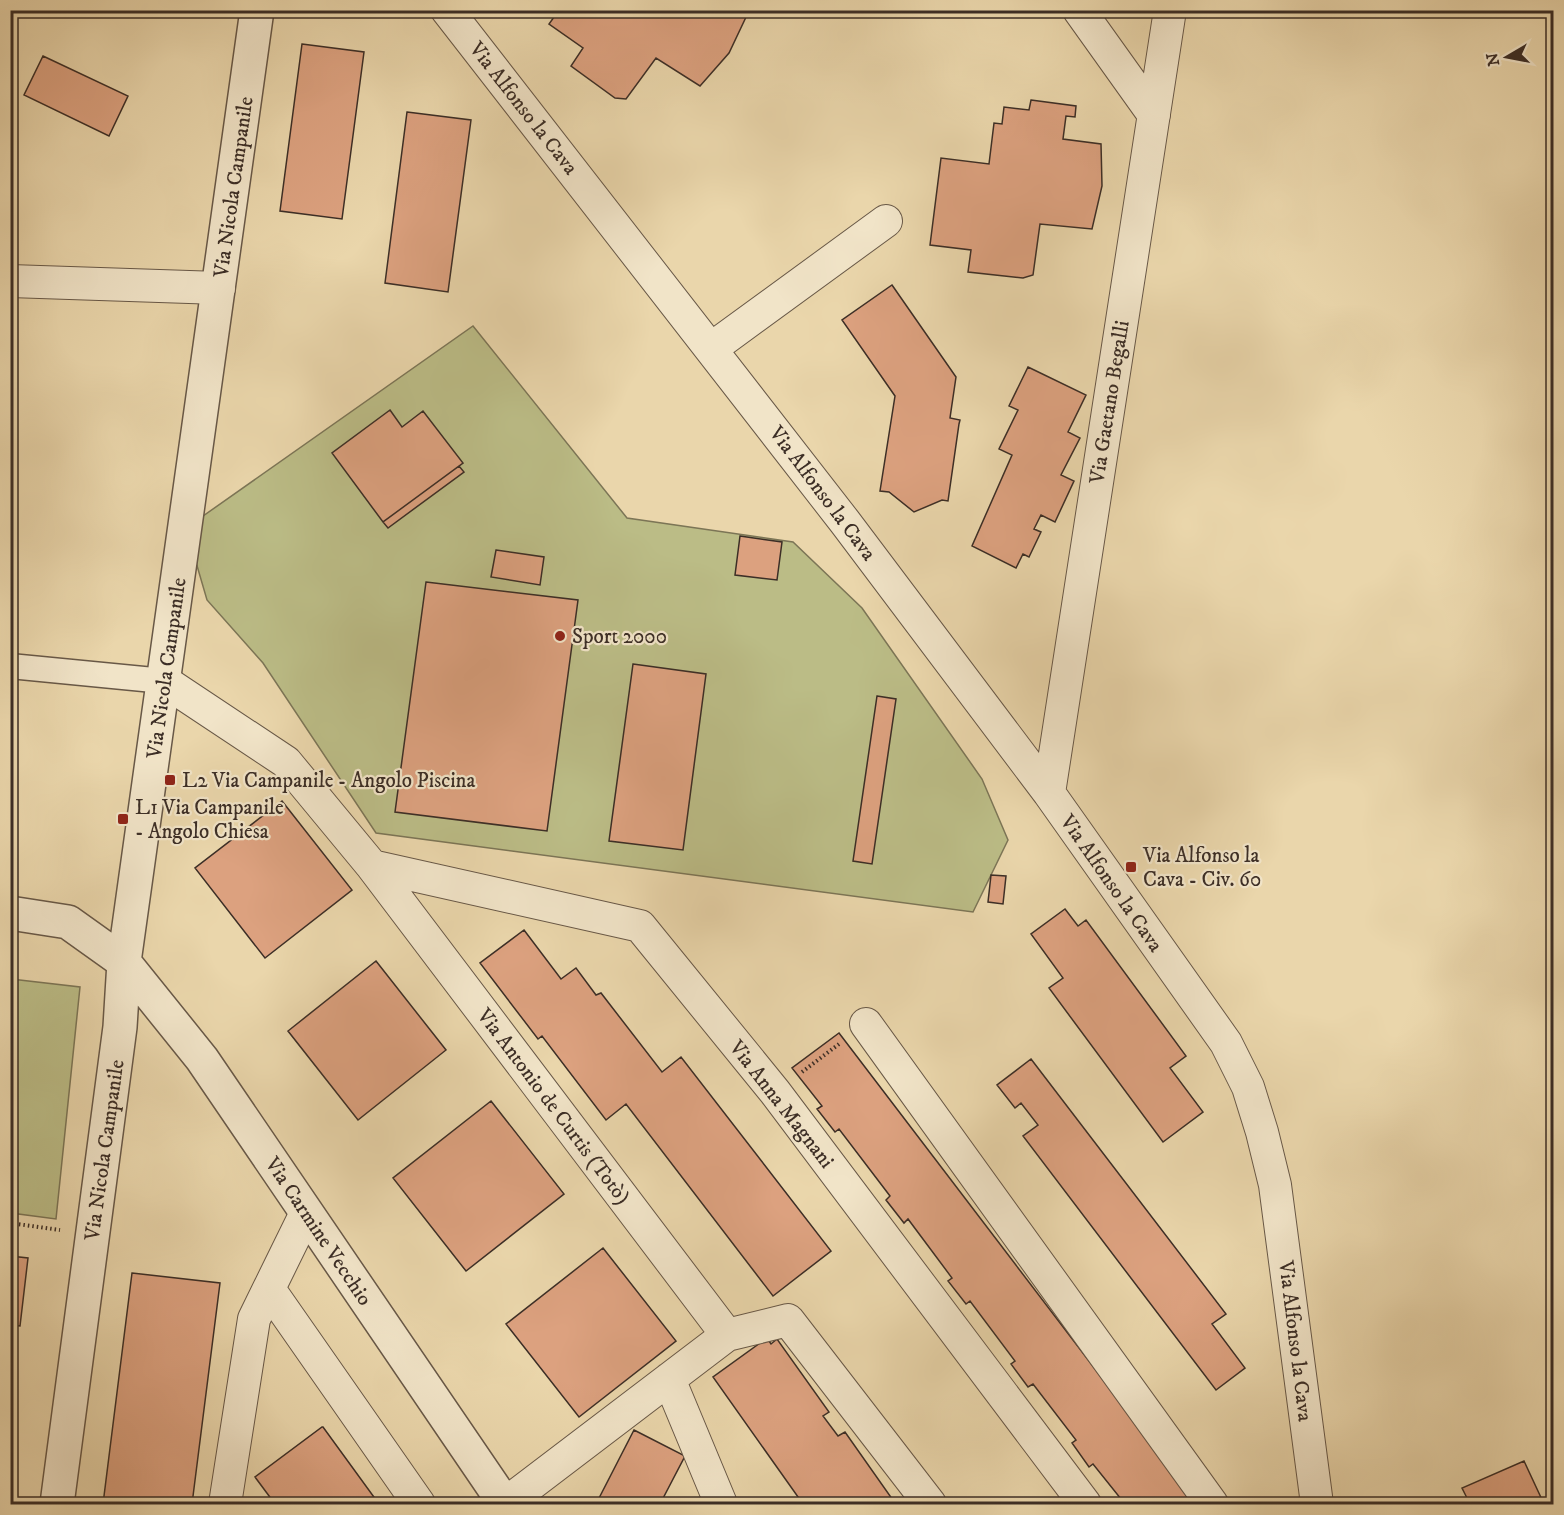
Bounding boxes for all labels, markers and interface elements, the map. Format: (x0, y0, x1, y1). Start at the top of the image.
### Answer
north arrow (1477, 27, 1537, 87)
street label: Via Alfonso la Cava (463, 36, 583, 180)
text: N (1482, 51, 1504, 68)
street label: Via Nicola Campanile (208, 95, 260, 280)
street label: Via Gaetano Begalli (1084, 319, 1136, 487)
street label: Via Alfonso la Cava (763, 420, 881, 566)
street label: Via Nicola Campanile (141, 576, 193, 761)
place label: Sport 2000 (572, 624, 667, 650)
marker: Sport 2000 (553, 629, 567, 643)
place label: L2 Via Campanile - Angolo Piscina (182, 768, 476, 794)
marker: L2 Via Campanile - Angolo Piscina (163, 773, 177, 787)
place label: L1 Via Campanile - Angolo Chiesa (135, 795, 284, 845)
street label: Via Alfonso la Cava (1054, 809, 1168, 957)
marker: L1 Via Campanile - Angolo Chiesa (116, 812, 130, 826)
place label: Via Alfonso la Cava - Civ. 60 (1142, 843, 1261, 893)
marker: Via Alfonso la Cava - Civ. 60 (1124, 860, 1138, 874)
street label: Via Antonio de Curtis (Totò) (470, 1003, 635, 1210)
street label: Via Anna Magnani (723, 1035, 839, 1174)
street label: Via Nicola Campanile (79, 1058, 131, 1243)
street label: Via Carmine Vecchio (258, 1152, 377, 1311)
street label: Via Alfonso la Cava (1272, 1258, 1318, 1423)

